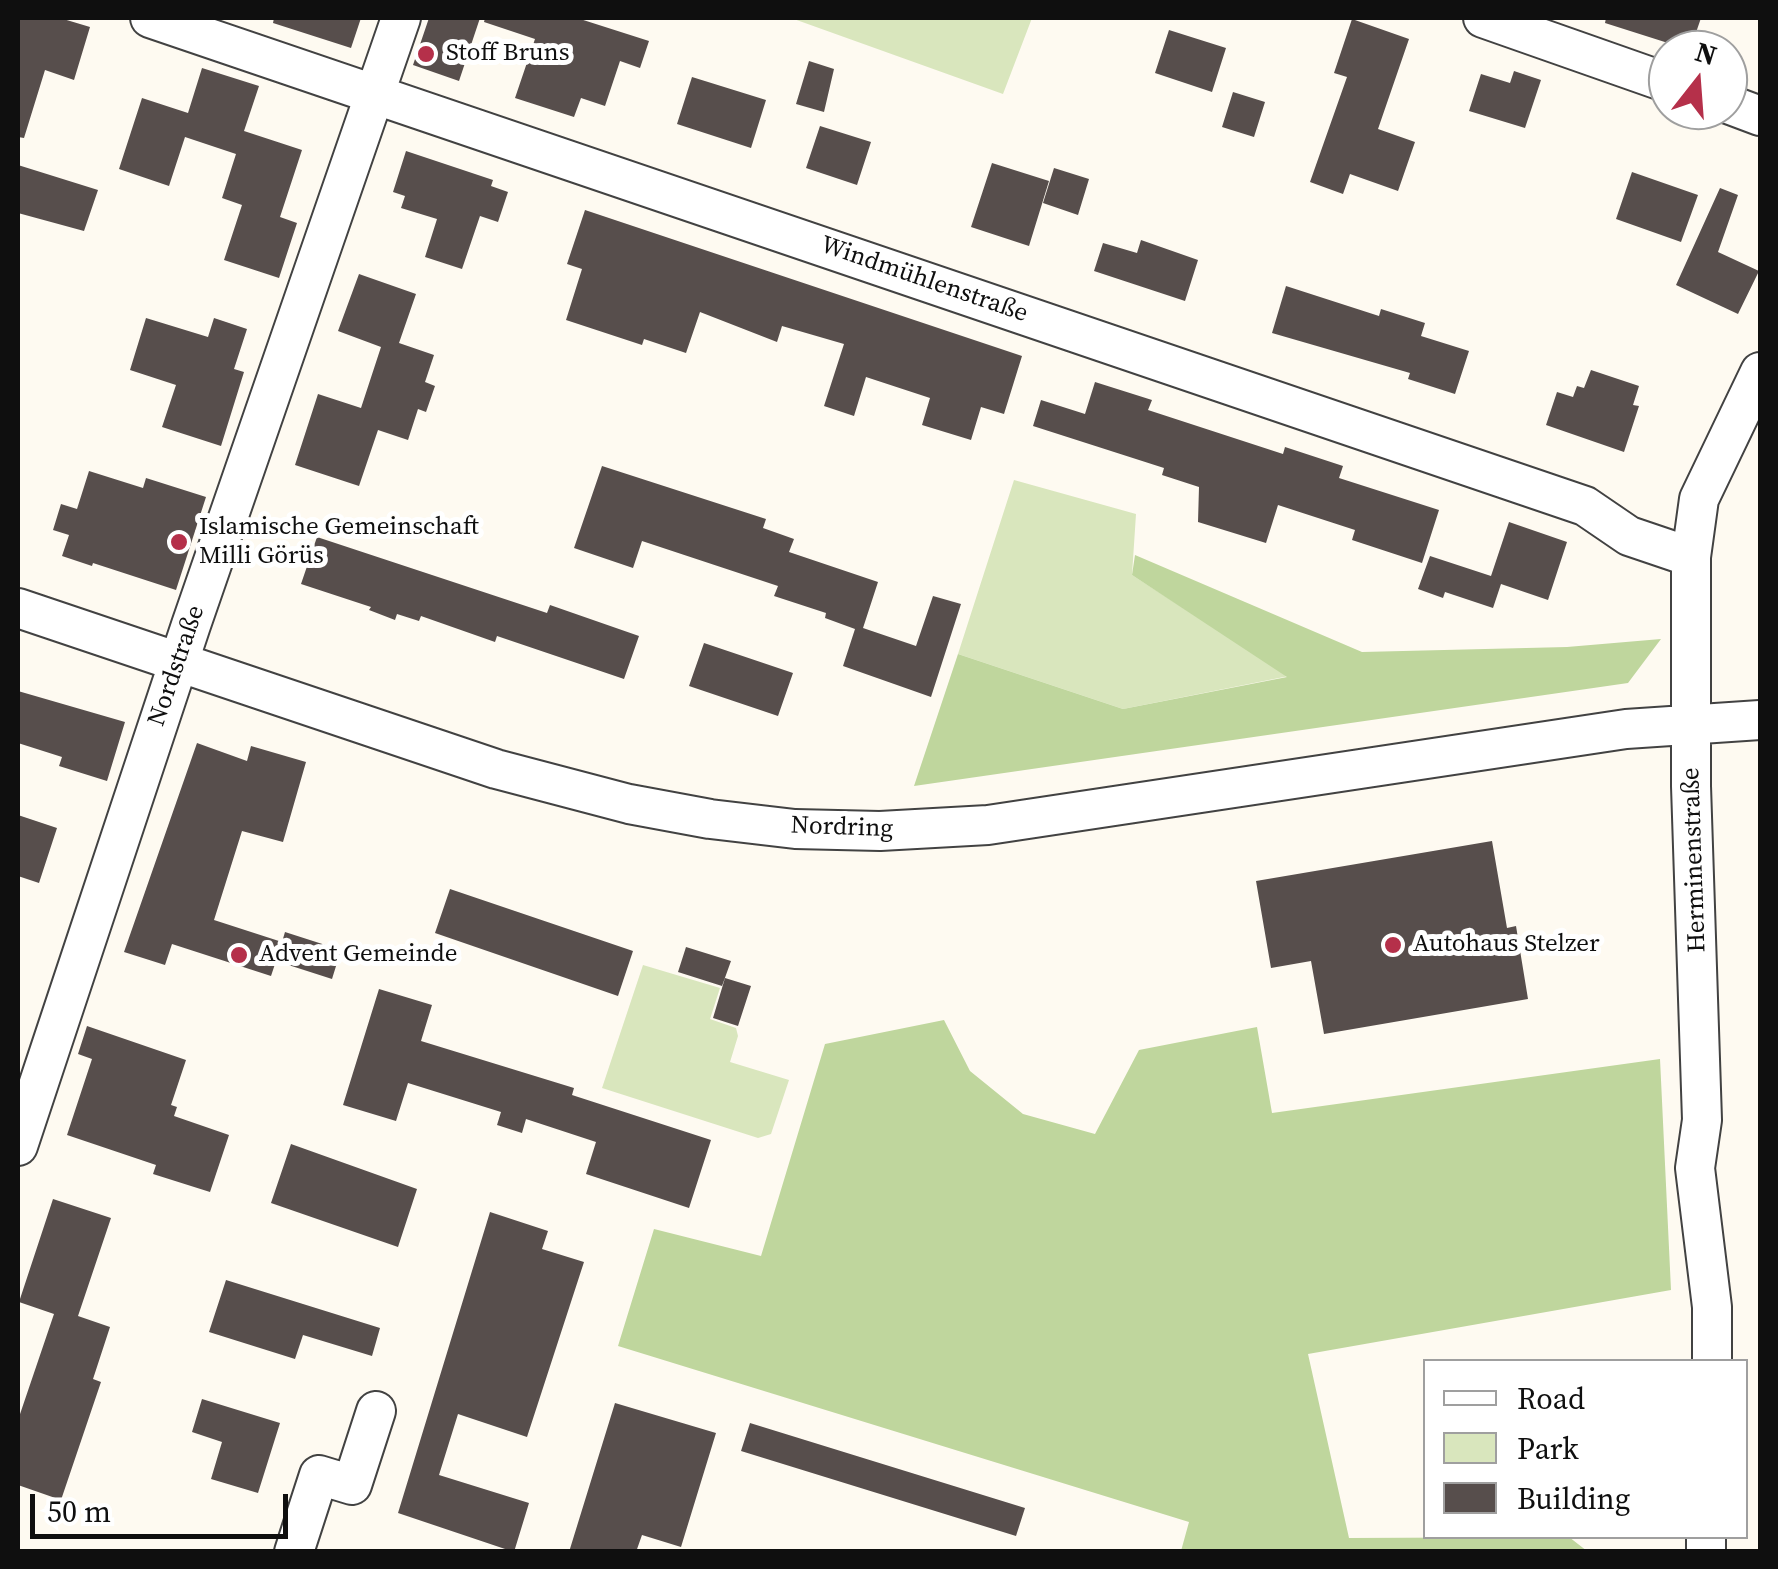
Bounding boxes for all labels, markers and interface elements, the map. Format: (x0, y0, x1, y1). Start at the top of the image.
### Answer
north arrow (1648, 30, 1748, 130)
text: N (1691, 32, 1721, 74)
place label: Stoff Bruns (446, 39, 570, 69)
marker: Stoff Bruns (415, 43, 437, 65)
street label: Windmühlenstraße (816, 230, 1032, 330)
place label: Islamische Gemeinschaft Milli Görüs (199, 513, 479, 572)
marker: Islamische Gemeinschaft Milli Görüs (168, 531, 190, 553)
street label: Nordstraße (142, 602, 212, 730)
street label: Herminenstraße (1677, 767, 1713, 953)
street label: Nordring (790, 811, 894, 845)
place label: Autohaus Stelzer (1413, 930, 1600, 960)
marker: Autohaus Stelzer (1382, 934, 1404, 956)
place label: Advent Gemeinde (259, 940, 457, 970)
marker: Advent Gemeinde (228, 944, 250, 966)
legend (1423, 1359, 1748, 1539)
text: Road (1517, 1378, 1585, 1419)
text: Park (1517, 1428, 1579, 1469)
scale bar (35, 1474, 292, 1536)
text: Building (1517, 1478, 1630, 1519)
text: 50 m (47, 1491, 111, 1532)

